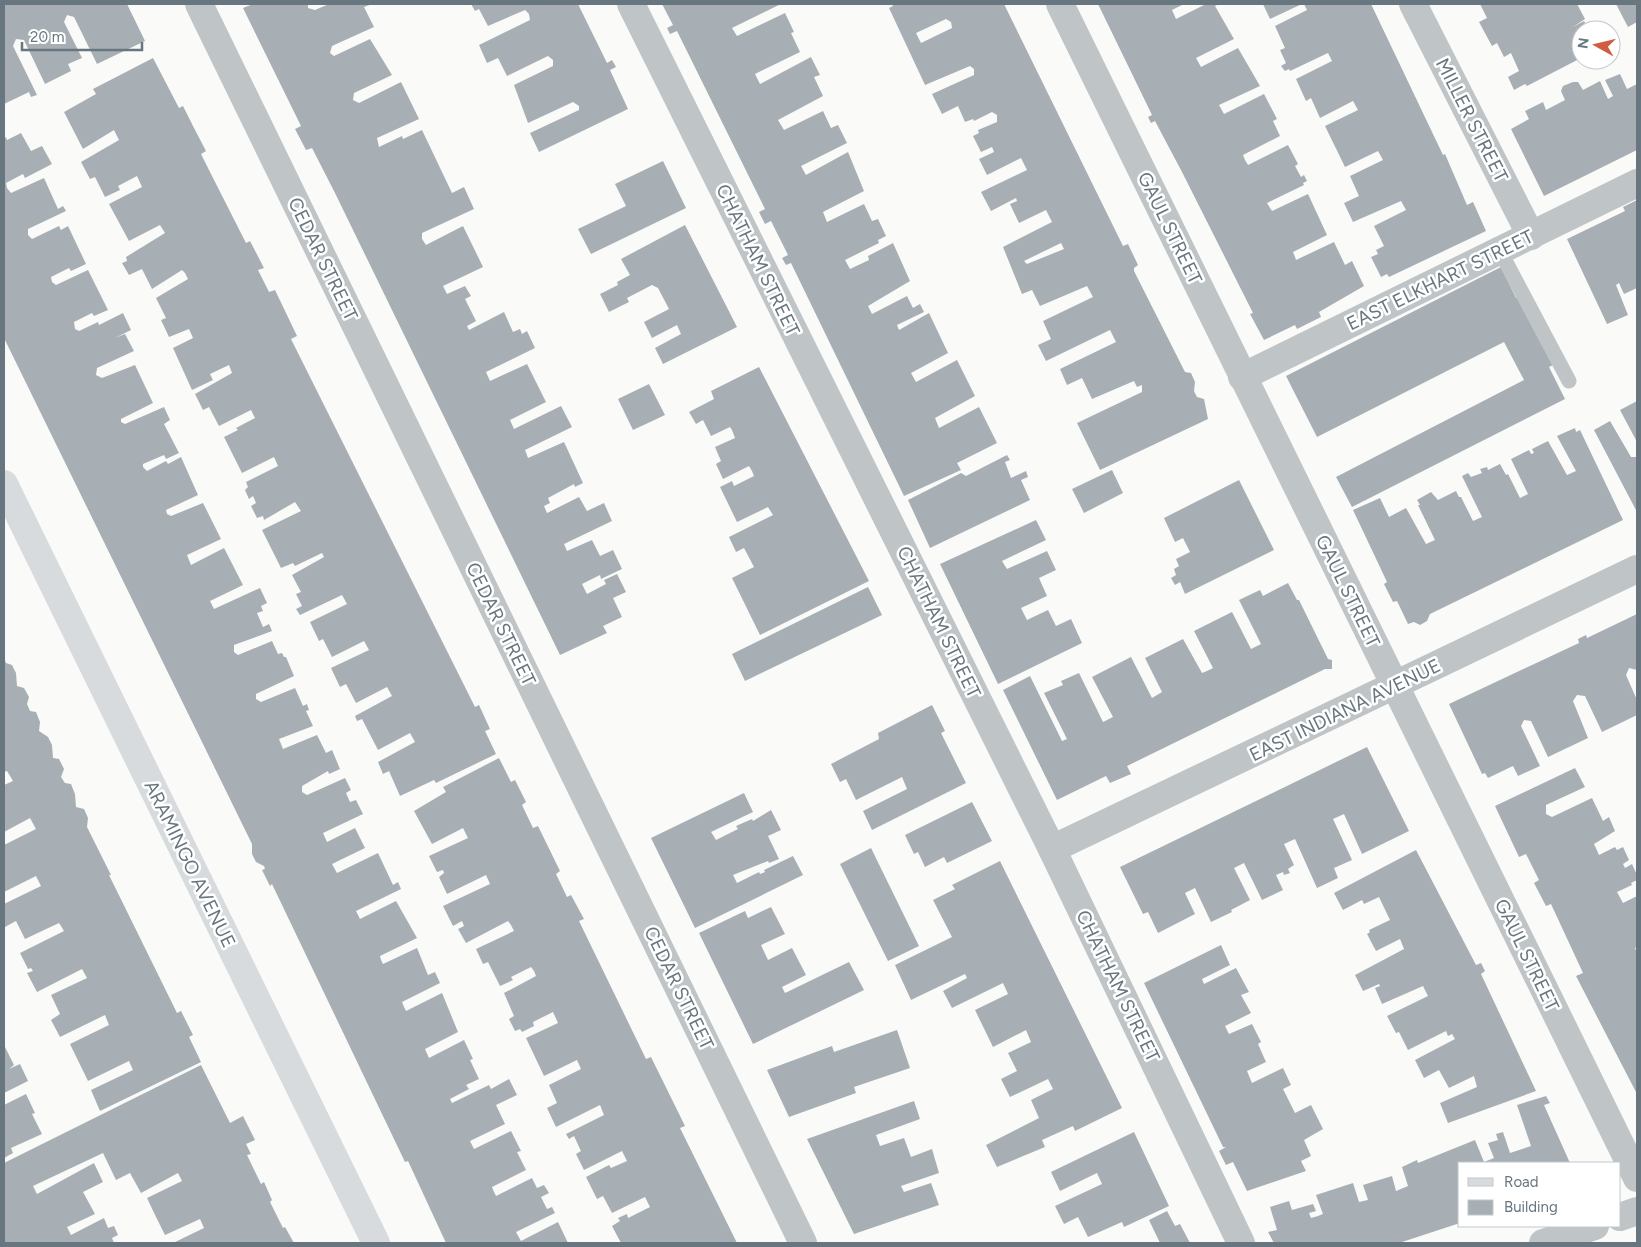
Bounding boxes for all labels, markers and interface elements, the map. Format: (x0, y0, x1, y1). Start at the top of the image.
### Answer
scale bar (22, 20, 142, 52)
north arrow (1571, 20, 1621, 70)
text: 20 m (30, 28, 64, 46)
text: N (1574, 37, 1593, 50)
street label: MILLER STREET (1431, 54, 1513, 186)
street label: GAUL STREET (1133, 168, 1207, 288)
street label: CHATHAM STREET (711, 180, 805, 340)
street label: CEDAR STREET (283, 194, 363, 325)
street label: EAST ELKHART STREET (1343, 225, 1538, 335)
street label: GAUL STREET (1311, 531, 1385, 651)
street label: CHATHAM STREET (892, 542, 986, 702)
street label: CEDAR STREET (461, 559, 541, 690)
street label: EAST INDIANA AVENUE (1246, 654, 1444, 766)
street label: ARAMINGO AVENUE (139, 777, 241, 951)
street label: GAUL STREET (1490, 895, 1564, 1015)
street label: CHATHAM STREET (1071, 906, 1165, 1066)
street label: CEDAR STREET (639, 923, 719, 1054)
legend (1458, 1162, 1621, 1227)
text: Road (1504, 1173, 1539, 1191)
text: Building (1504, 1198, 1558, 1216)

